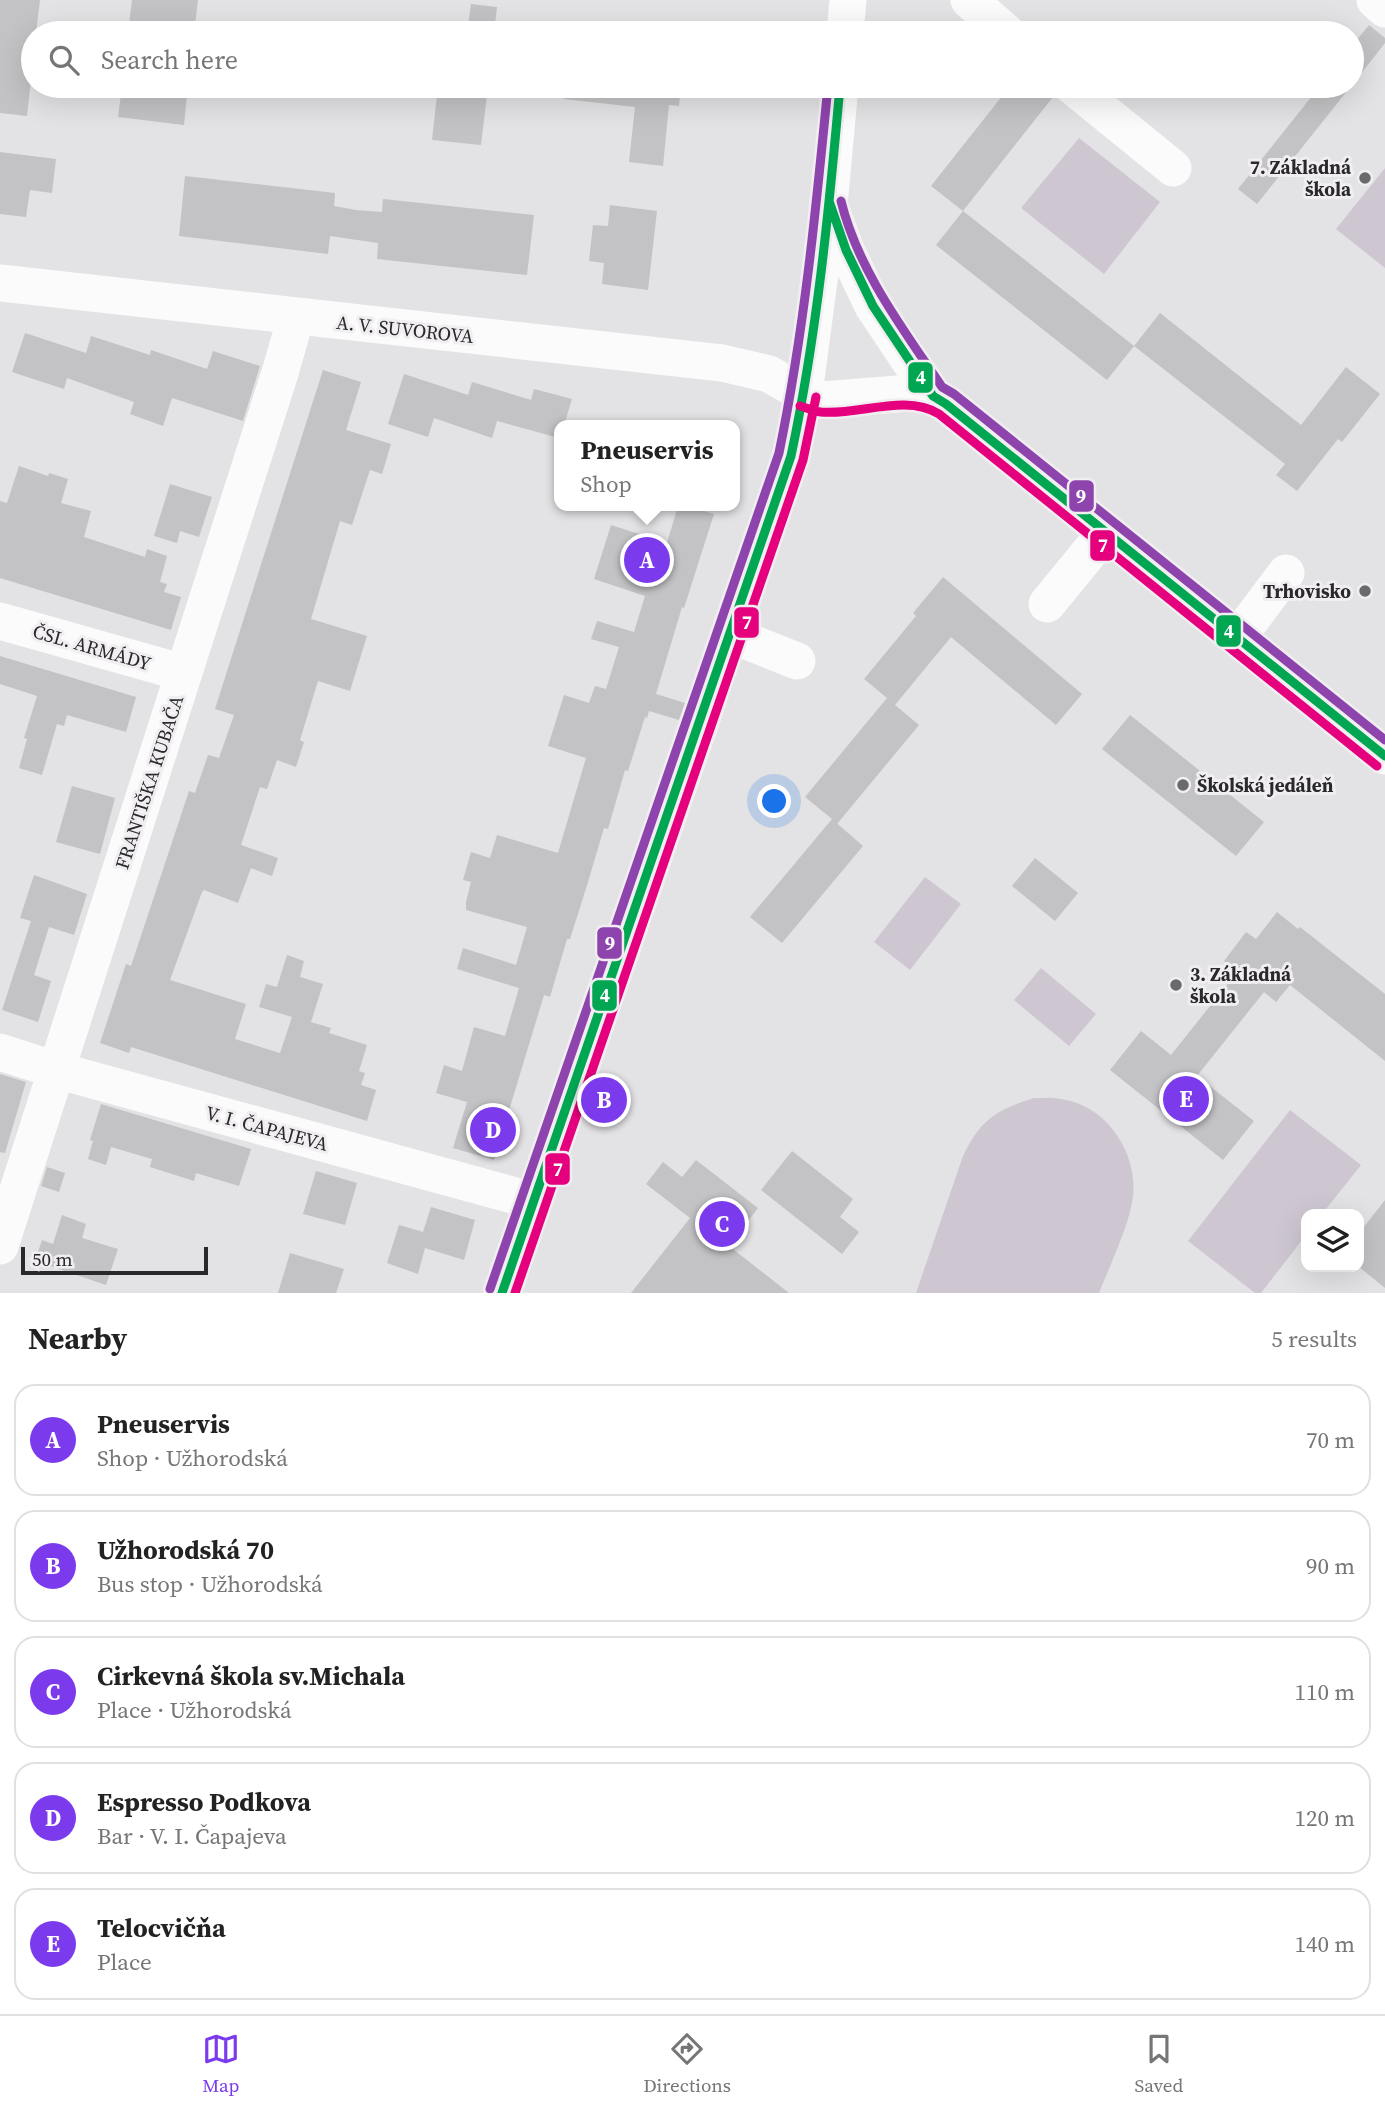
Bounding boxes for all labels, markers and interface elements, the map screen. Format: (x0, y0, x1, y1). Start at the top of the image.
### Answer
search box (21, 21, 1364, 98)
icon: search (45, 41, 83, 79)
text: Search here (101, 42, 238, 78)
place label: 7. Základná škola (1250, 154, 1352, 202)
marker: 7. Základná škola (1357, 170, 1373, 186)
street label: A. V. SUVOROVA (335, 309, 475, 349)
line badge: 4 (907, 361, 934, 394)
text: 4 (916, 364, 926, 390)
popup (554, 420, 740, 511)
text: Pneuservis (581, 432, 713, 468)
text: Shop (581, 468, 632, 500)
line badge: 9 (1068, 479, 1095, 513)
text: 9 (1076, 483, 1086, 509)
line badge: 7 (1089, 529, 1116, 562)
text: 7 (1098, 532, 1108, 558)
pin: A (624, 534, 670, 586)
place label: Trhovisko (1263, 578, 1351, 604)
marker: Trhovisko (1357, 583, 1373, 599)
line badge: 7 (733, 606, 760, 639)
text: 7 (742, 609, 752, 635)
line badge: 4 (1215, 614, 1242, 648)
street label: ČSL. ARMÁDY (30, 618, 154, 676)
text: 4 (1224, 618, 1234, 644)
street label: FRANTIŠKA KUBAČA (109, 691, 190, 872)
place label: Školská jedáleň (1197, 772, 1334, 798)
marker: Školská jedáleň (1175, 777, 1191, 793)
your location (757, 784, 791, 818)
line badge: 9 (596, 926, 623, 960)
text: 9 (605, 930, 615, 956)
place label: 3. Základná škola (1190, 961, 1292, 1009)
marker: 3. Základná škola (1168, 977, 1184, 993)
line badge: 4 (591, 979, 618, 1012)
text: 4 (600, 982, 610, 1008)
pin: E (1163, 1073, 1209, 1125)
pin: B (581, 1074, 627, 1126)
street label: V. I. ČAPAJEVA (203, 1099, 331, 1157)
pin: D (470, 1104, 516, 1156)
line badge: 7 (544, 1152, 571, 1186)
text: 7 (553, 1156, 563, 1182)
pin: C (699, 1198, 745, 1250)
map controls (1301, 1209, 1364, 1272)
button: layers (1301, 1209, 1364, 1272)
scale bar (21, 1244, 208, 1276)
text: 50 m (32, 1246, 73, 1272)
text: Nearby (28, 1318, 127, 1359)
text: 5 results (1271, 1323, 1357, 1355)
text: Pneuservis (97, 1406, 230, 1442)
text: A (45, 1424, 61, 1456)
text: 70 m (1306, 1424, 1355, 1456)
text: Shop · Užhorodská (97, 1442, 288, 1474)
text: Užhorodská 70 (97, 1532, 274, 1568)
text: B (46, 1550, 60, 1582)
text: 90 m (1306, 1550, 1355, 1582)
text: Bus stop · Užhorodská (97, 1568, 323, 1600)
text: Cirkevná škola sv.Michala (97, 1658, 405, 1694)
text: C (46, 1676, 60, 1708)
text: 110 m (1294, 1676, 1355, 1708)
text: Place · Užhorodská (97, 1694, 292, 1726)
text: Espresso Podkova (97, 1784, 311, 1820)
text: D (45, 1802, 61, 1834)
text: 120 m (1294, 1802, 1355, 1834)
text: Bar · V. I. Čapajeva (97, 1820, 287, 1852)
text: Telocvičňa (97, 1910, 226, 1946)
text: E (46, 1928, 60, 1960)
text: 140 m (1294, 1928, 1355, 1960)
text: Place (97, 1946, 152, 1978)
tab: Map (202, 2030, 240, 2098)
tab: Directions (643, 2030, 731, 2098)
tab: Saved (1135, 2030, 1183, 2098)

